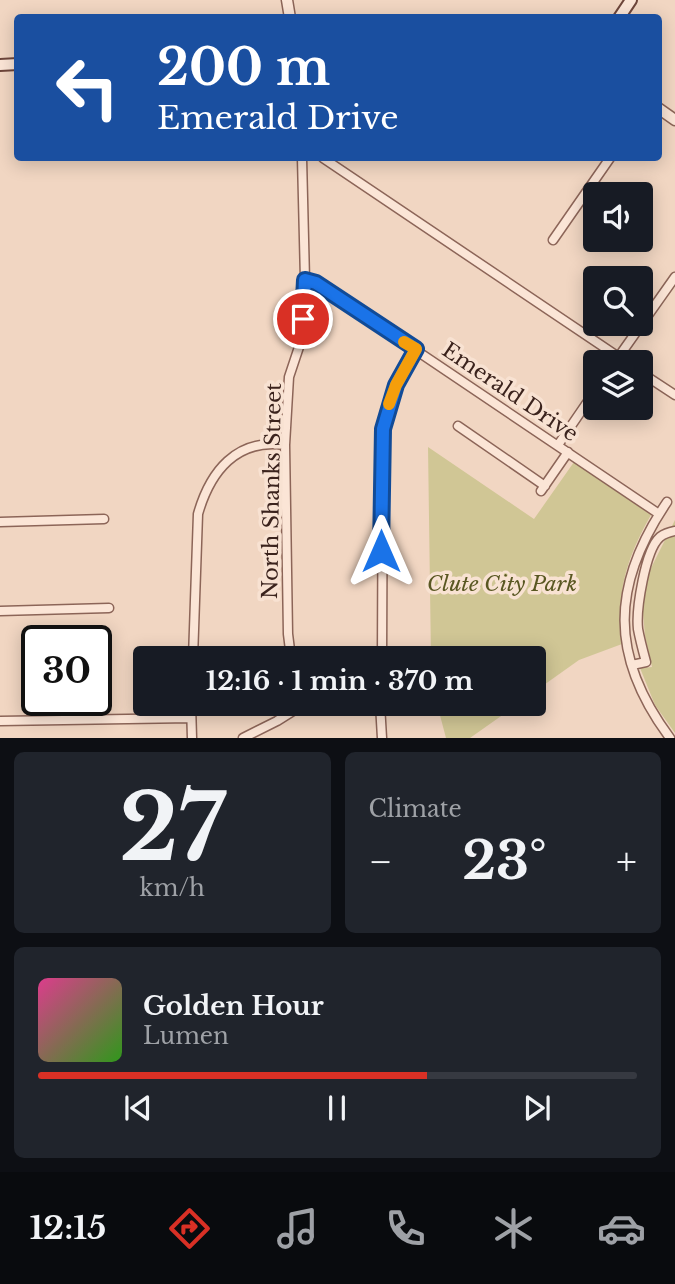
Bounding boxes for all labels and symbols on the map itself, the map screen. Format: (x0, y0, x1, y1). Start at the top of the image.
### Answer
pin (273, 289, 333, 349)
street label: Emerald Drive (437, 337, 583, 447)
street label: North Shanks Street (257, 383, 287, 599)
position arrow (344, 514, 418, 588)
park label: Clute City Park (427, 571, 577, 597)
speed limit sign: 30 (21, 625, 112, 716)

